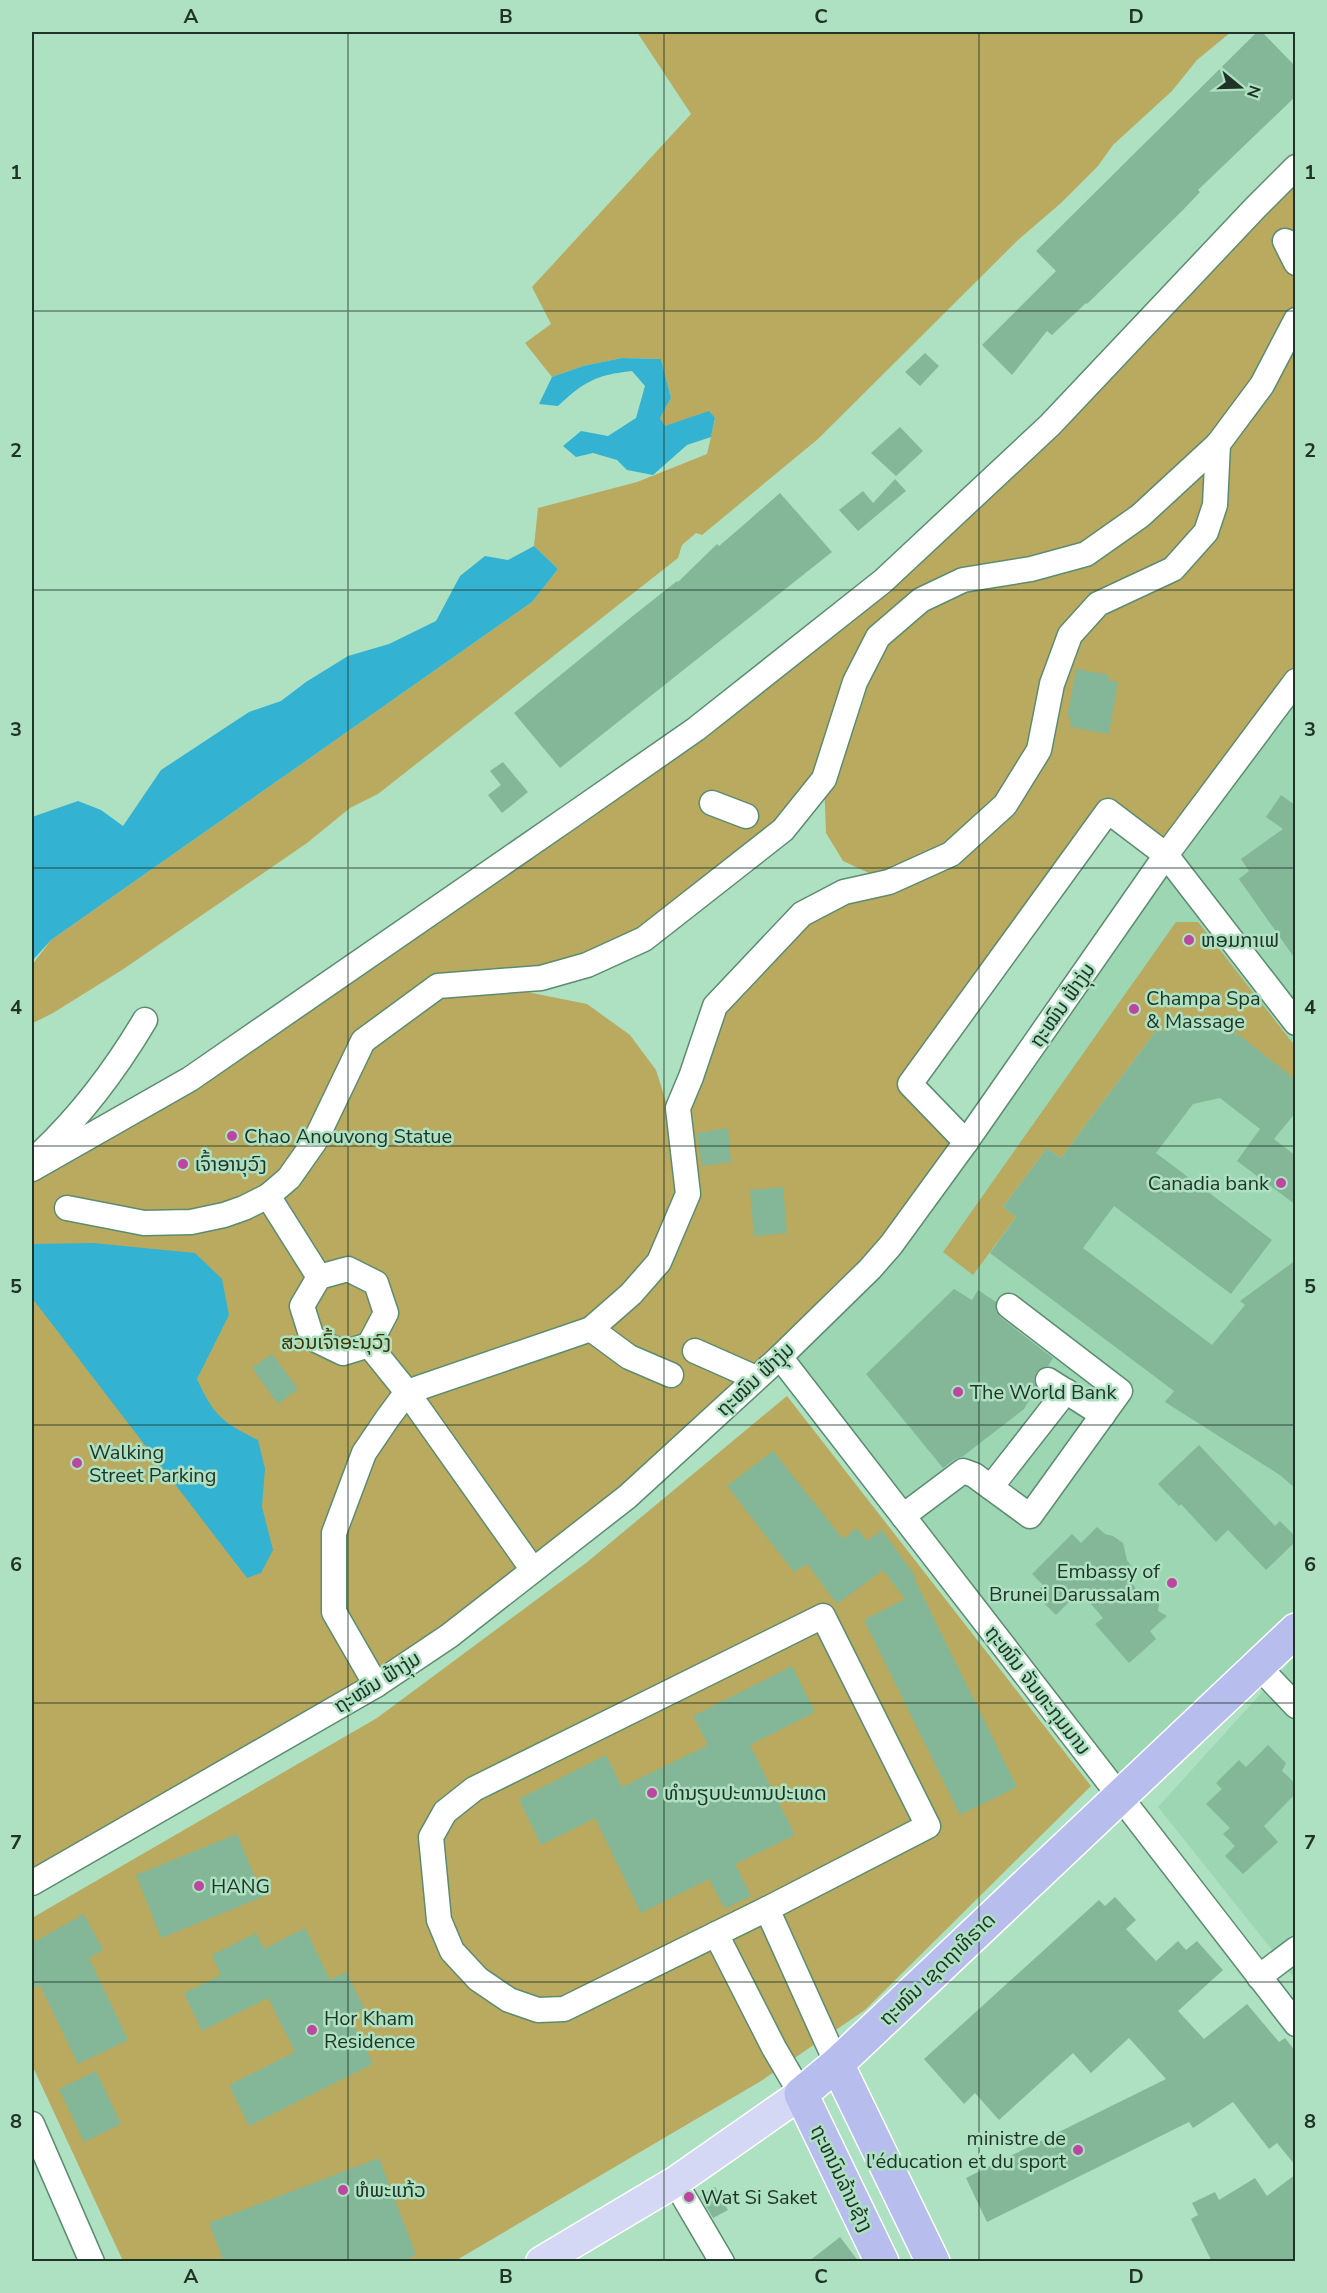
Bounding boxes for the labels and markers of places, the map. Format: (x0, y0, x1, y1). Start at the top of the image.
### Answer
place label: ຫອມກາເຟ (1201, 927, 1279, 954)
marker: ຫອມກາເຟ (1182, 933, 1196, 947)
place label: Champa Spa & Massage (1146, 985, 1261, 1035)
marker: Champa Spa & Massage (1127, 1002, 1141, 1016)
place label: Chao Anouvong Statue (244, 1123, 452, 1150)
marker: Chao Anouvong Statue (225, 1129, 239, 1143)
place label: ເຈົ້າອານຸວົງ (195, 1149, 267, 1178)
marker: ເຈົ້າອານຸວົງ (176, 1157, 190, 1171)
place label: Canadia bank (1148, 1170, 1270, 1197)
marker: Canadia bank (1274, 1176, 1288, 1190)
place label: The World Bank (970, 1379, 1117, 1406)
marker: The World Bank (951, 1385, 965, 1399)
place label: Walking Street Parking (89, 1439, 216, 1489)
marker: Walking Street Parking (70, 1456, 84, 1470)
place label: Embassy of Brunei Darussalam (989, 1558, 1160, 1608)
marker: Embassy of Brunei Darussalam (1165, 1576, 1179, 1590)
place label: ທຳນຽບປະທານປະເທດ (664, 1780, 827, 1807)
marker: ທຳນຽບປະທານປະເທດ (645, 1786, 659, 1800)
place label: HANG (211, 1873, 270, 1900)
marker: HANG (192, 1879, 206, 1893)
place label: Hor Kham Residence (324, 2005, 415, 2055)
marker: Hor Kham Residence (305, 2023, 319, 2037)
place label: ministre de l'éducation et du sport (866, 2125, 1067, 2175)
marker: ministre de l'éducation et du sport (1071, 2143, 1085, 2157)
place label: ຫໍພະແກ້ວ (355, 2177, 426, 2204)
marker: ຫໍພະແກ້ວ (336, 2183, 350, 2197)
place label: Wat Si Saket (701, 2184, 818, 2211)
marker: Wat Si Saket (682, 2190, 696, 2204)

